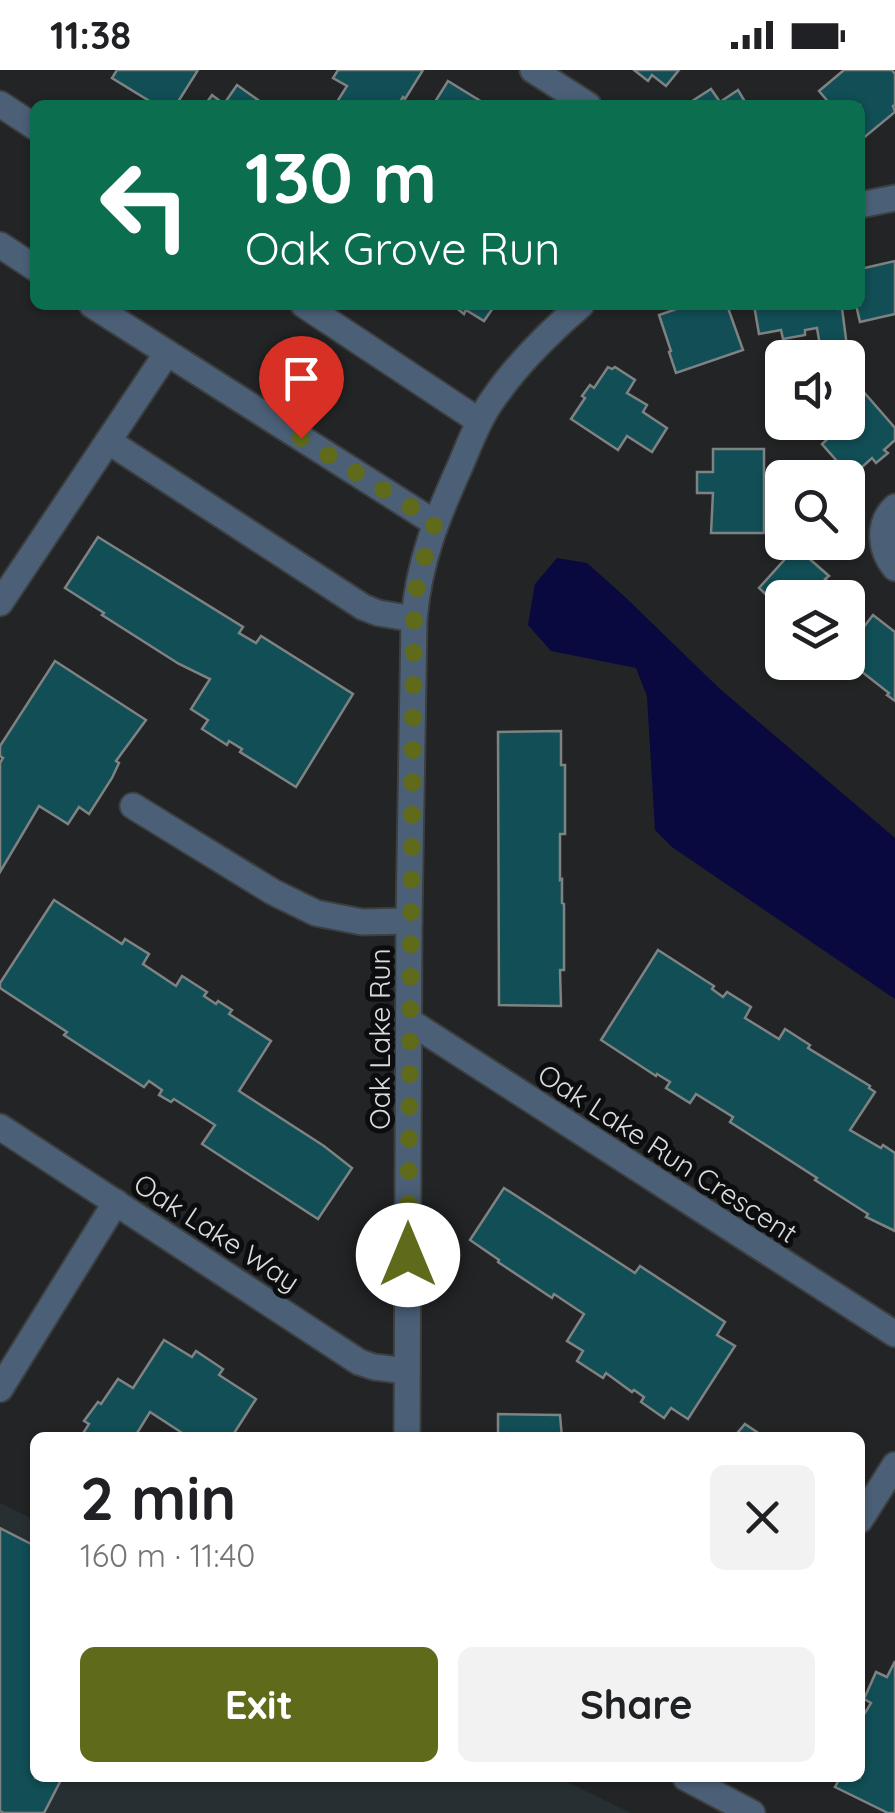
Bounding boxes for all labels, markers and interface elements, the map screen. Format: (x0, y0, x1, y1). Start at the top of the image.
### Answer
text: 11:38 (50, 11, 131, 59)
text: 130 m (245, 133, 437, 221)
icon: left (80, 140, 210, 270)
text: Oak Grove Run (245, 220, 560, 276)
pin (259, 336, 344, 439)
map controls (765, 340, 865, 680)
button: sound (765, 340, 865, 440)
icon: arrive (274, 351, 329, 406)
button: search (765, 460, 865, 560)
button: layers (765, 580, 865, 680)
street label: Oak Lake Run (362, 948, 397, 1130)
street label: Oak Lake Run Crescent (532, 1056, 804, 1250)
street label: Oak Lake Way (128, 1165, 306, 1299)
position arrow (356, 1203, 460, 1307)
text: 2 min (80, 1460, 236, 1535)
button: close (710, 1465, 815, 1570)
text: 160 m · 11:40 (80, 1535, 255, 1575)
button: Exit (80, 1647, 438, 1762)
button: Share (458, 1647, 815, 1762)

